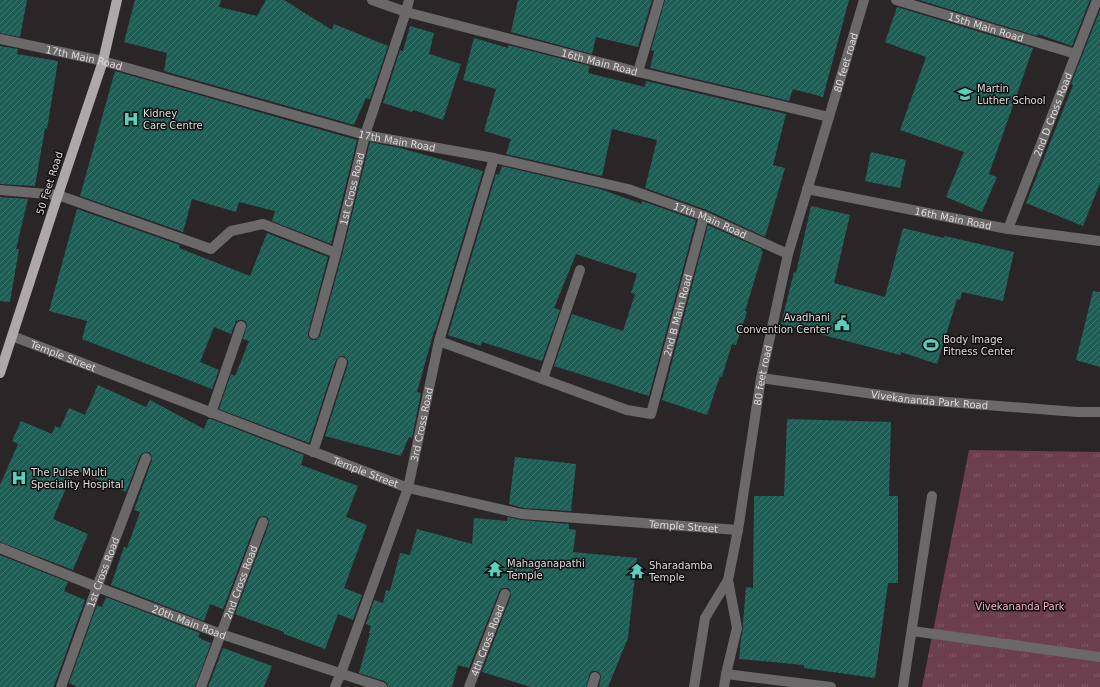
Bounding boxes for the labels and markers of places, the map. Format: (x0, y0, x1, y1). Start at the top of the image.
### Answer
place label: Martin Luther School (977, 83, 1046, 106)
school or university icon: Martin Luther School (956, 85, 974, 103)
place label: Kidney Care Centre (143, 108, 203, 131)
hospital icon: Kidney Care Centre (122, 110, 140, 128)
place label: Avadhani Convention Center (736, 312, 831, 335)
public building icon: Avadhani Convention Center (833, 314, 851, 332)
place label: Body Image Fitness Center (943, 334, 1015, 357)
sports icon: Body Image Fitness Center (922, 336, 940, 354)
place label: The Pulse Multi Speciality Hospital (30, 467, 124, 490)
hospital icon: The Pulse Multi Speciality Hospital (10, 469, 28, 487)
place label: Mahaganapathi Temple (506, 558, 585, 581)
temple icon: Mahaganapathi Temple (486, 560, 504, 578)
place label: Sharadamba Temple (648, 560, 713, 583)
temple icon: Sharadamba Temple (628, 562, 646, 580)

